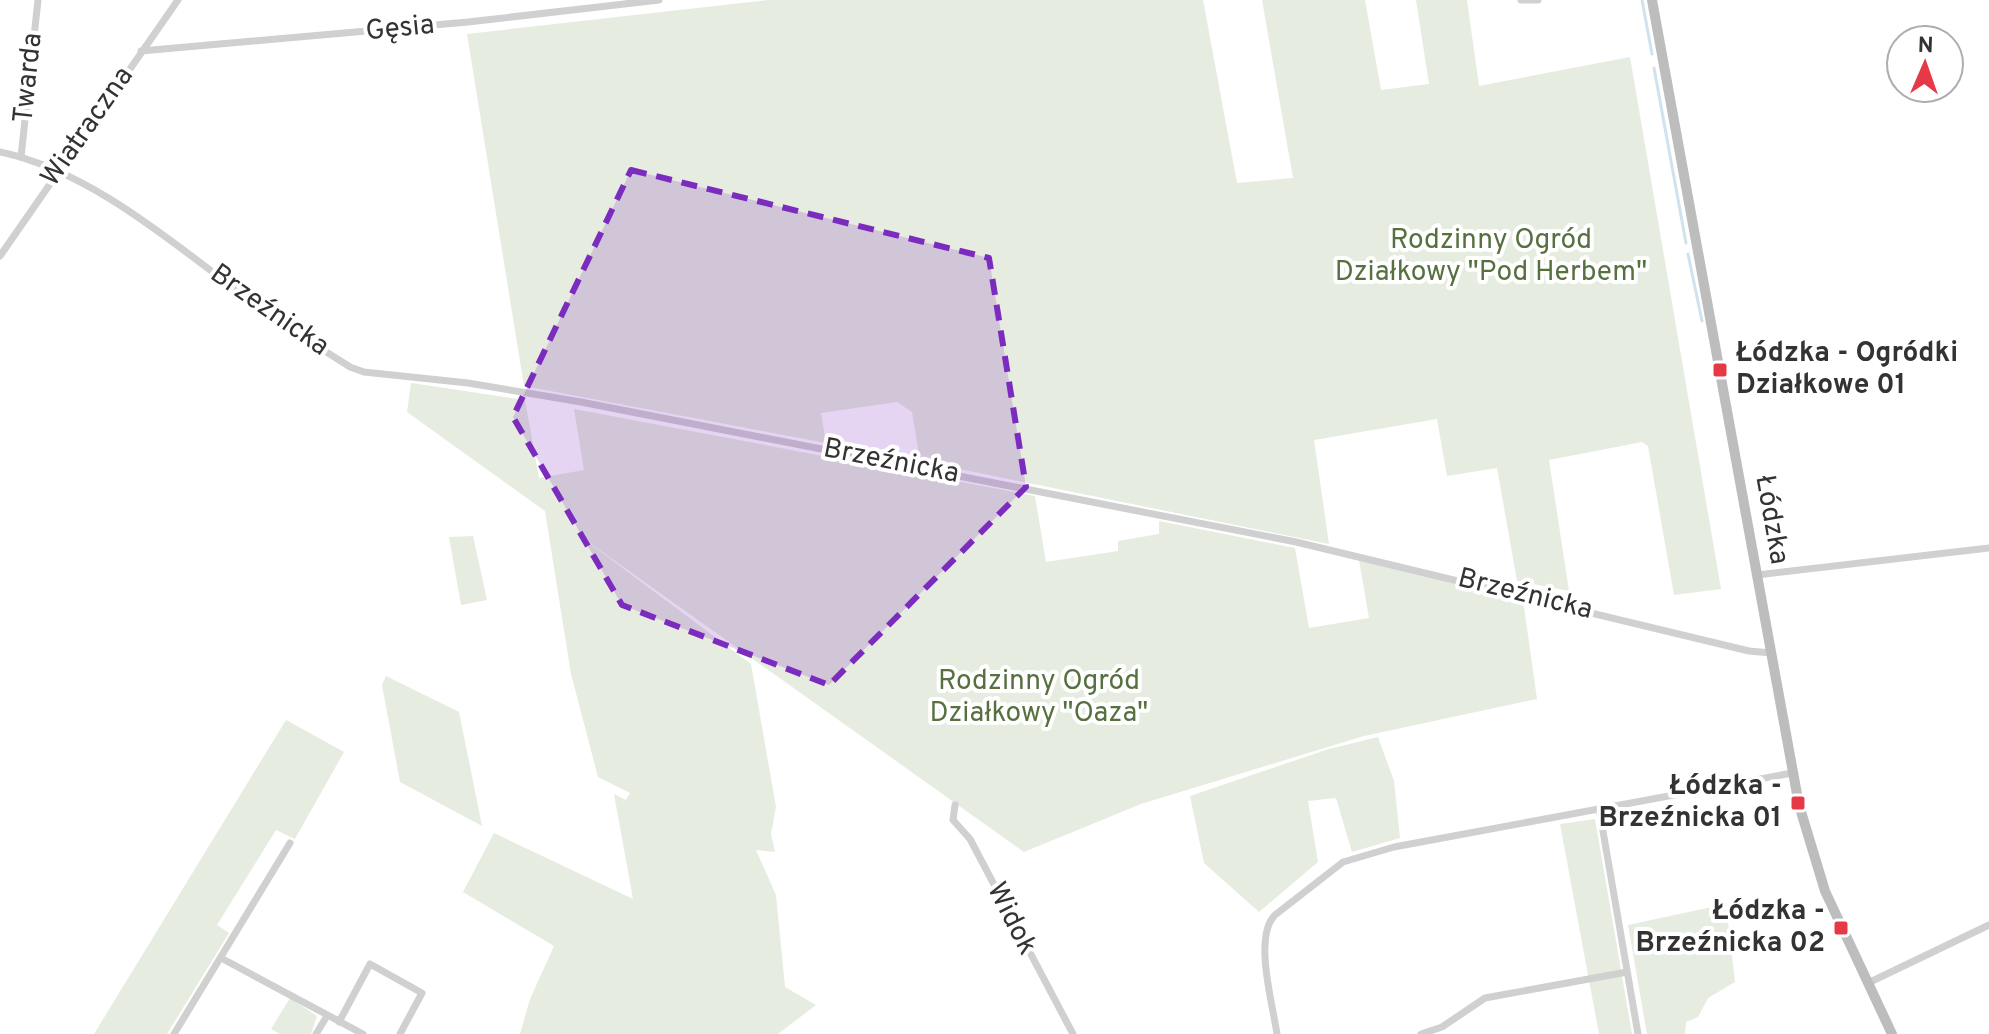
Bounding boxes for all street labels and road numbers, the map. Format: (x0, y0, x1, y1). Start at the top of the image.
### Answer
street label: Gęsia (364, 7, 436, 51)
street label: Twarda (6, 31, 52, 125)
street label: Wiatraczna (34, 60, 142, 194)
street label: Brzeźnicka (202, 257, 336, 365)
street label: Brzeźnicka (820, 431, 962, 493)
street label: Łódzka (1745, 473, 1797, 567)
street label: Brzeźnicka (1454, 561, 1596, 629)
street label: Widok (978, 877, 1044, 961)

